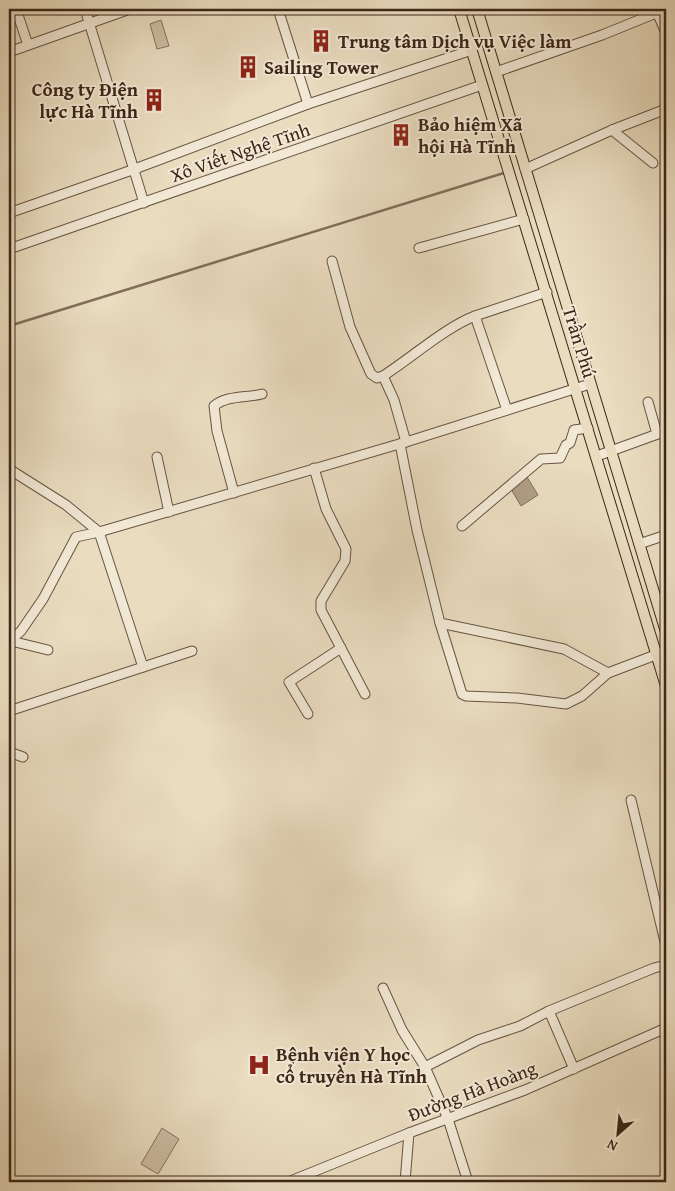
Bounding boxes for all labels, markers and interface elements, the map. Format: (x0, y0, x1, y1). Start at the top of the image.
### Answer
place label: Trung tâm Dịch vụ Việc làm (338, 27, 572, 55)
building icon: Trung tâm Dịch vụ Việc làm (308, 28, 334, 54)
place label: Sailing Tower (264, 53, 379, 81)
building icon: Sailing Tower (235, 54, 261, 80)
place label: Công ty Điện lực Hà Tĩnh (32, 75, 139, 125)
building icon: Công ty Điện lực Hà Tĩnh (141, 87, 167, 113)
place label: Bảo hiệm Xã hội Hà Tĩnh (418, 110, 523, 160)
street label: Xô Viết Nghệ Tĩnh (166, 115, 314, 189)
building icon: Bảo hiệm Xã hội Hà Tĩnh (388, 122, 414, 148)
street label: Trần Phú (556, 303, 604, 382)
place label: Bệnh viện Y học cổ truyền Hà Tĩnh (276, 1040, 428, 1090)
hospital icon: Bệnh viện Y học cổ truyền Hà Tĩnh (246, 1052, 272, 1078)
street label: Đường Hà Hoàng (404, 1053, 541, 1128)
north arrow (592, 1108, 642, 1158)
text: N (603, 1134, 621, 1157)

